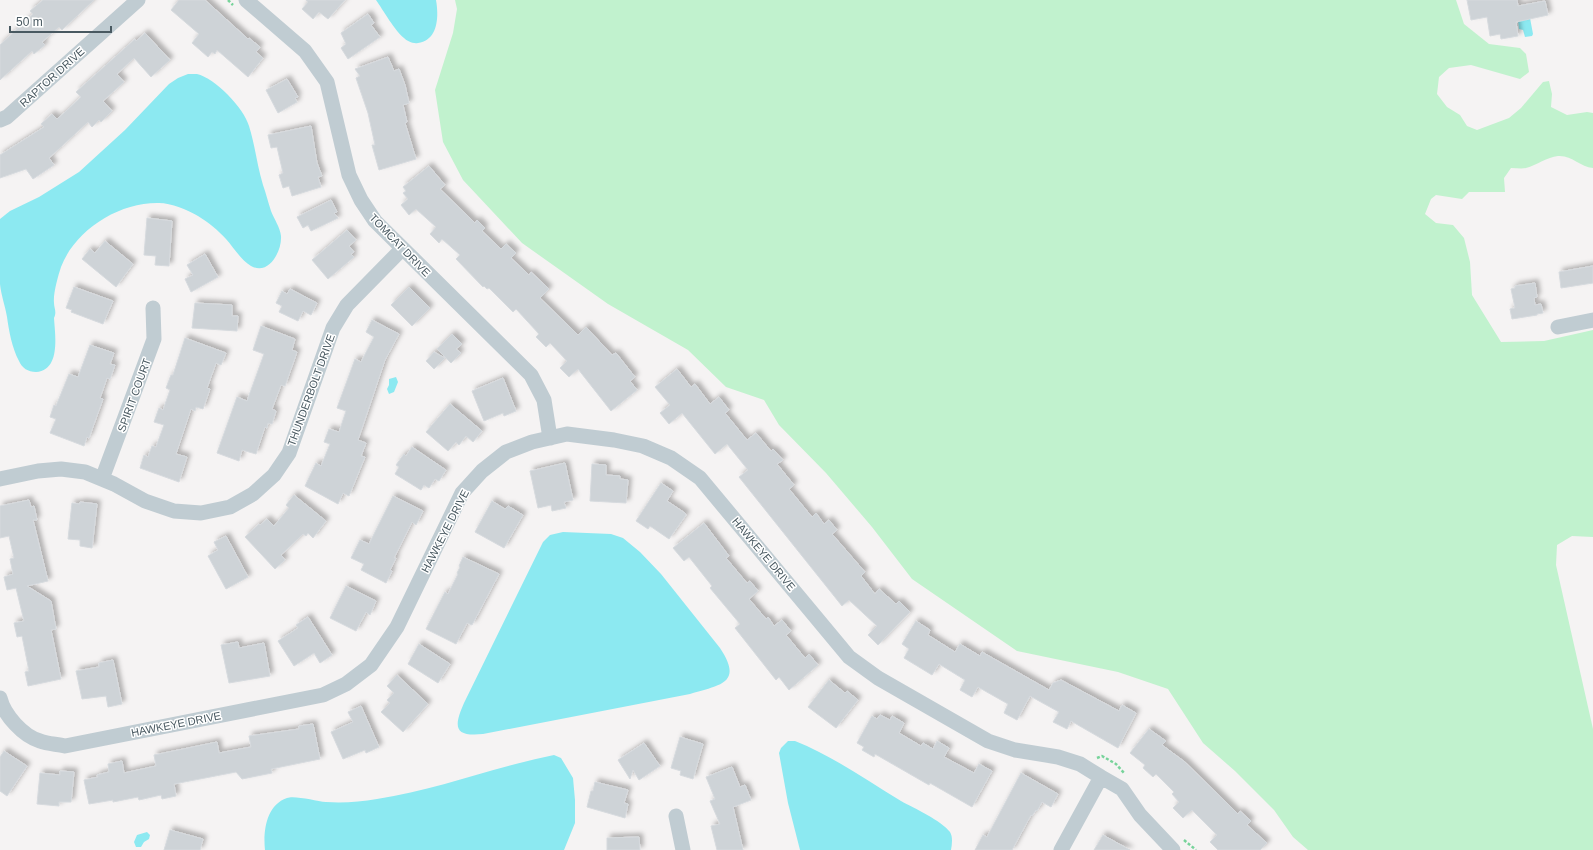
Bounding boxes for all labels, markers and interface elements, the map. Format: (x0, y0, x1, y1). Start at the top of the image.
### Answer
scale bar (10, 8, 111, 34)
text: 50 m (16, 15, 43, 29)
street label: RAPTOR DRIVE (17, 45, 87, 109)
street label: TOMCAT DRIVE (367, 211, 433, 279)
street label: THUNDERBOLT DRIVE (285, 332, 337, 448)
street label: SPIRIT COURT (115, 356, 153, 433)
street label: HAWKEYE DRIVE (419, 488, 471, 574)
street label: HAWKEYE DRIVE (730, 515, 798, 593)
street label: HAWKEYE DRIVE (130, 709, 222, 739)

